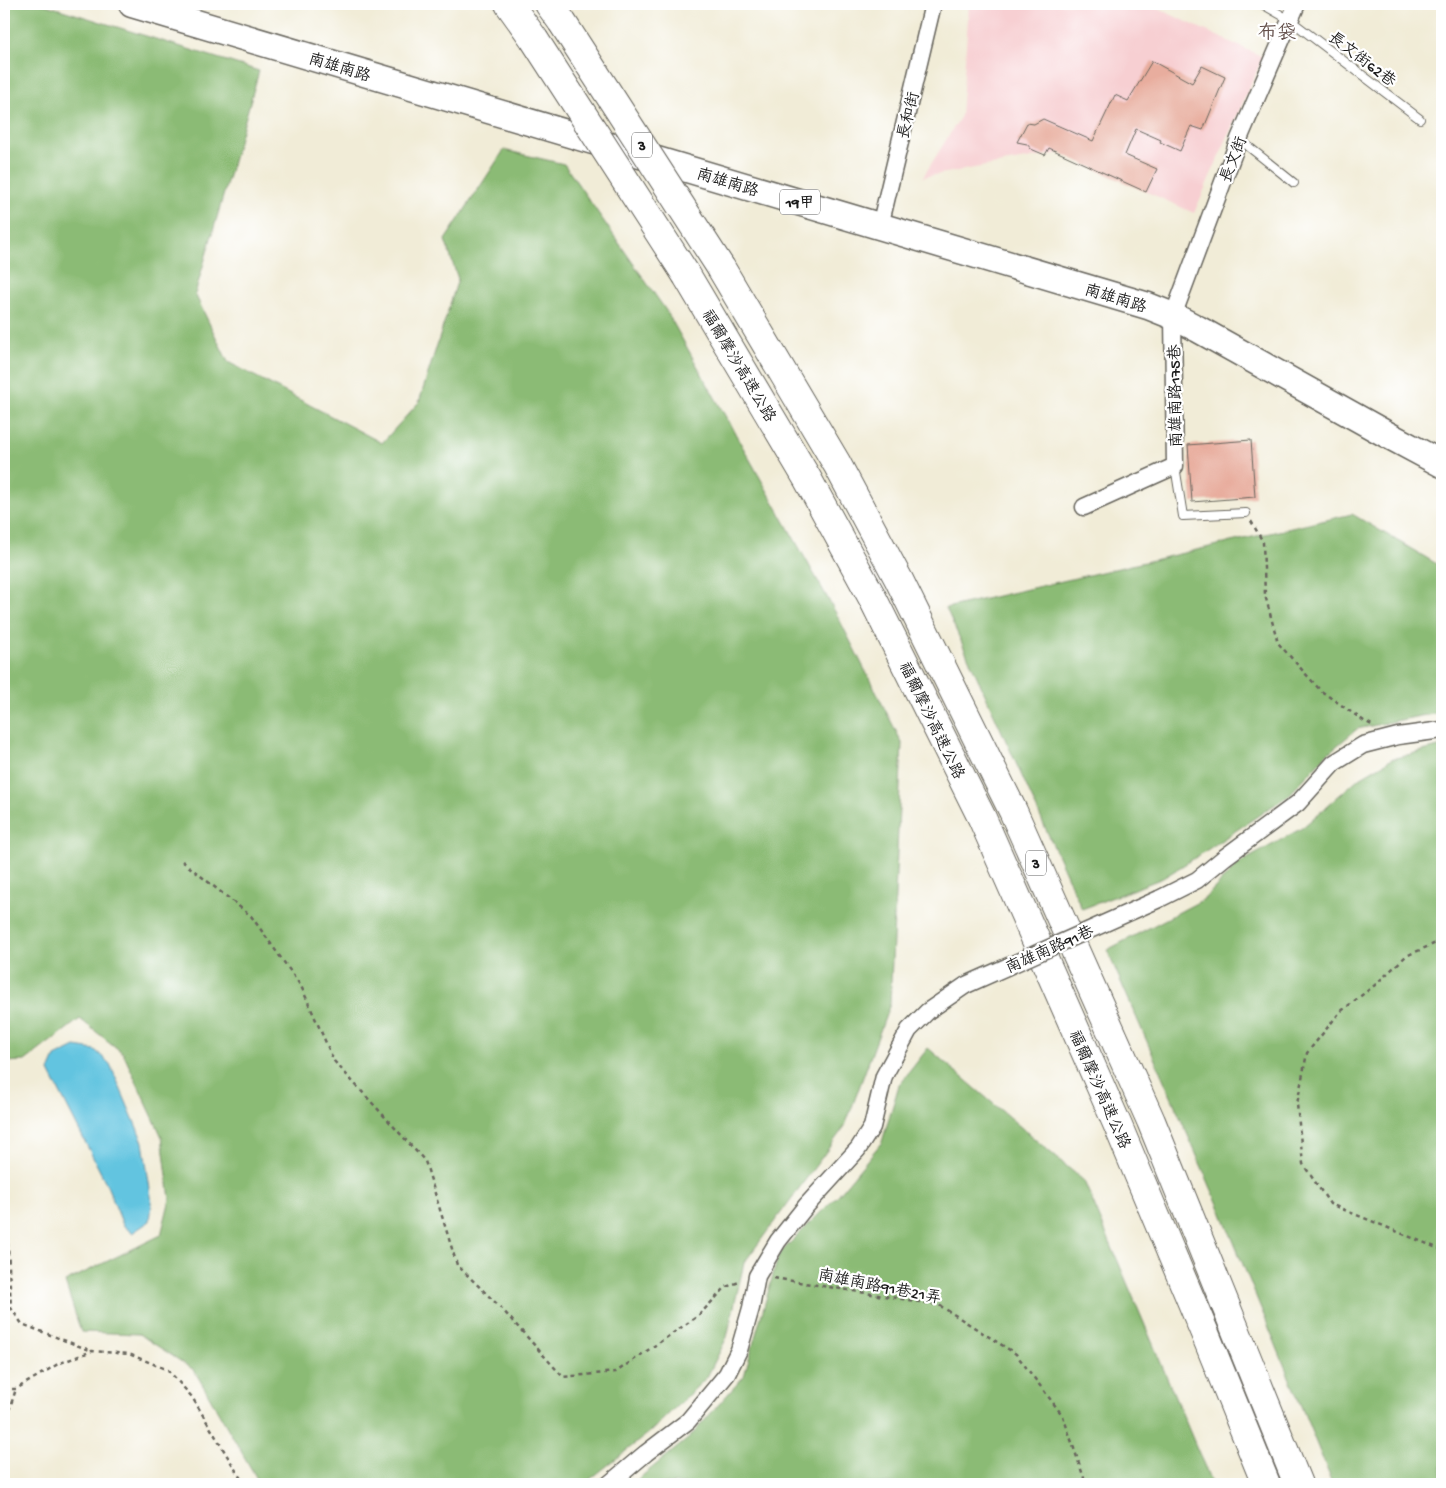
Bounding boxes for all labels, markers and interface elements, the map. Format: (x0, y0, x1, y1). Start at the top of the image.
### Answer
district label: 布袋 (1258, 22, 1296, 46)
street label: 長文街62巷 (1323, 28, 1400, 92)
street label: 南雄南路 (306, 49, 373, 88)
street label: 長和街 (894, 90, 925, 141)
road number: 3 (632, 132, 652, 158)
street label: 長文街 (1217, 134, 1253, 186)
street label: 南雄南路 (694, 164, 761, 203)
road number: 19甲 (780, 190, 820, 214)
street label: 南雄南路 (1082, 280, 1149, 319)
street label: 福爾摩沙高速公路 (696, 306, 780, 427)
street label: 南雄南路175巷 (1165, 344, 1188, 448)
street label: 福爾摩沙高速公路 (893, 659, 968, 783)
road number: 3 (1026, 850, 1046, 876)
street label: 南雄南路91巷 (1003, 921, 1097, 979)
street label: 福爾摩沙高速公路 (1063, 1027, 1134, 1153)
street label: 南雄南路91巷21弄 (816, 1265, 943, 1310)

